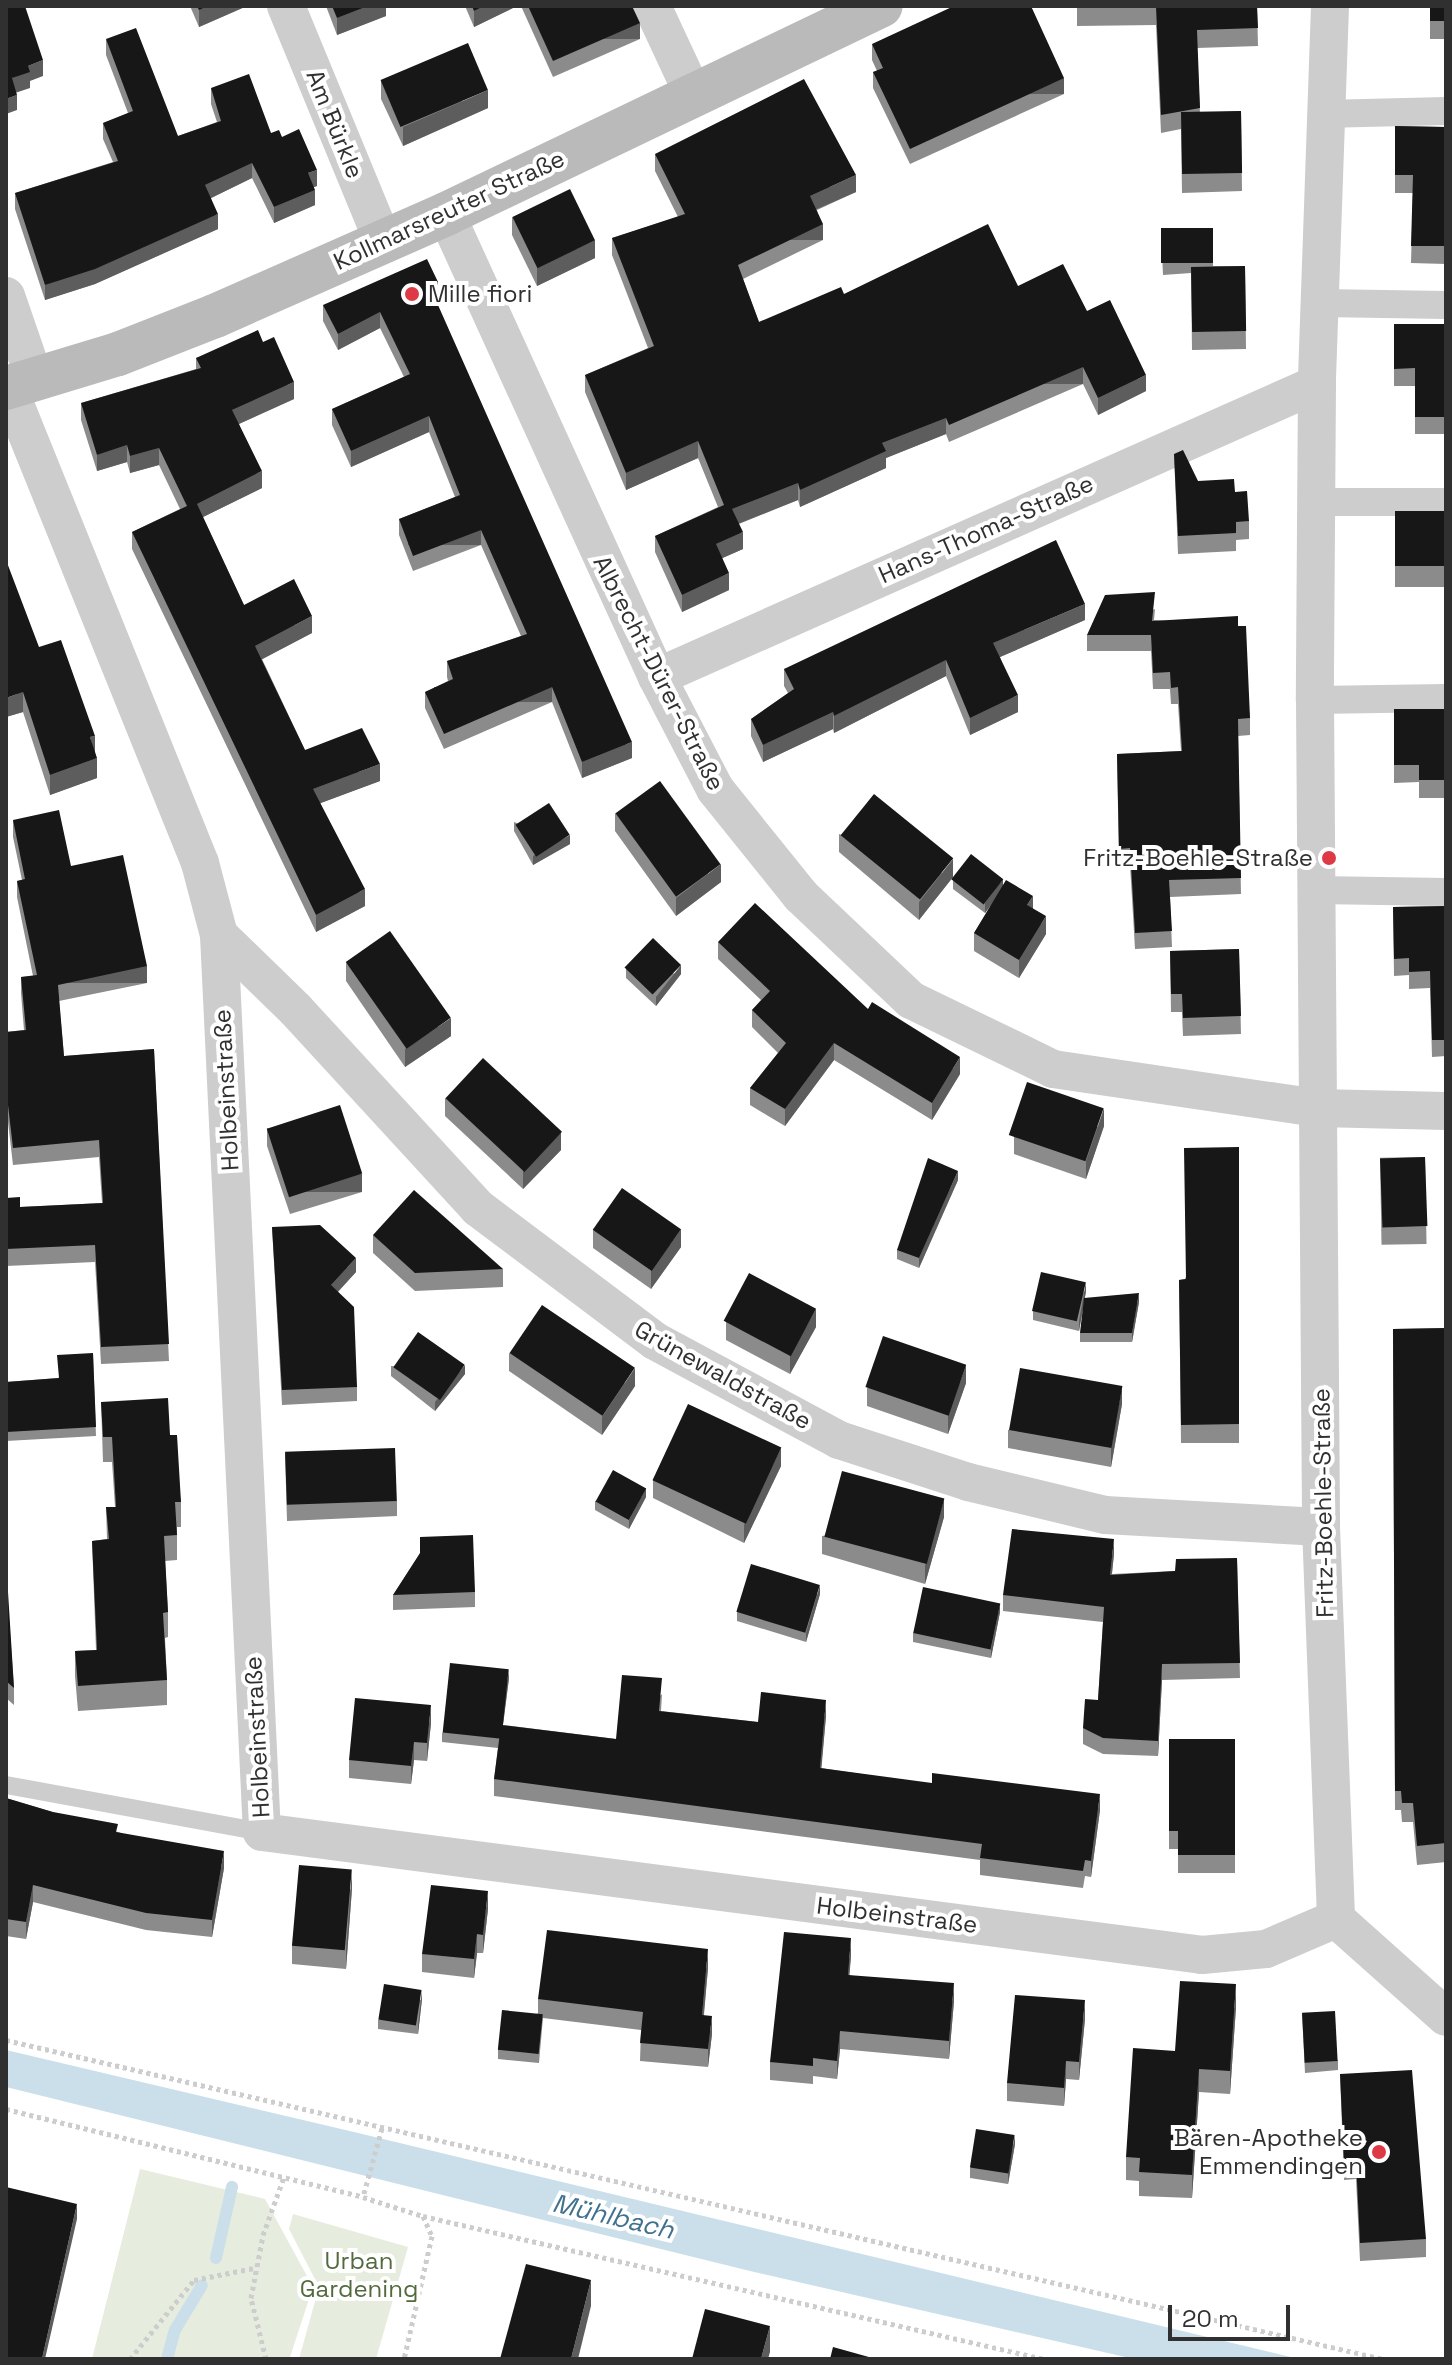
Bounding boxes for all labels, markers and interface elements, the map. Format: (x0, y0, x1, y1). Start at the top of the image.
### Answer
street label: Am Bürkle (300, 66, 370, 182)
street label: Kollmarsreuter Straße (329, 144, 569, 276)
place label: Mille fiori (428, 280, 532, 308)
marker: Mille fiori (403, 285, 421, 303)
street label: Hans-Thoma-Straße (874, 469, 1098, 589)
street label: Albrecht-Dürer-Straße (587, 551, 731, 795)
place label: Fritz-Boehle-Straße (1083, 844, 1313, 872)
marker: Fritz-Boehle-Straße (1320, 849, 1338, 867)
street label: Holbeinstraße (207, 1008, 245, 1172)
street label: Grünewaldstraße (630, 1315, 816, 1435)
street label: Fritz-Boehle-Straße (1307, 1388, 1339, 1618)
street label: Holbeinstraße (238, 1655, 276, 1819)
street label: Holbeinstraße (815, 1891, 979, 1939)
place label: Bären-Apotheke Emmendingen (1174, 2124, 1363, 2180)
marker: Bären-Apotheke Emmendingen (1370, 2143, 1388, 2161)
water label: Mühlbach (549, 2188, 677, 2246)
park label: Urban Gardening (300, 2247, 418, 2303)
scale bar (1172, 2289, 1294, 2339)
text: 20 m (1182, 2303, 1239, 2334)

